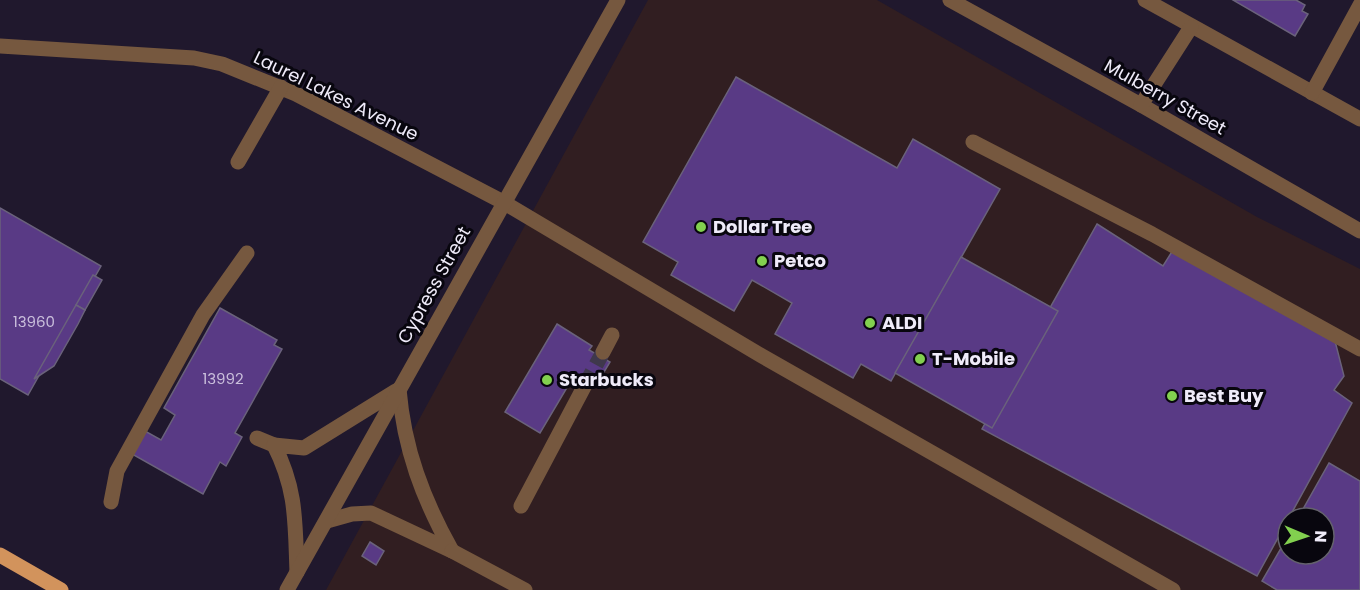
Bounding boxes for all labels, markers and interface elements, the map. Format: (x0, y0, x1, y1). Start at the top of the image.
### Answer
street label: Laurel Lakes Avenue (250, 45, 423, 146)
street label: Mulberry Street (1100, 53, 1231, 140)
place label: Dollar Tree (713, 214, 812, 239)
marker: Dollar Tree (694, 220, 708, 234)
street label: Cypress Street (391, 222, 476, 348)
place label: Petco (774, 248, 826, 273)
marker: Petco (755, 254, 769, 268)
place label: ALDI (882, 310, 922, 335)
house number: 13960 (13, 311, 55, 332)
marker: ALDI (863, 316, 877, 330)
place label: T-Mobile (932, 346, 1015, 371)
marker: T-Mobile (913, 352, 927, 366)
place label: Starbucks (559, 367, 654, 392)
house number: 13992 (202, 368, 244, 389)
marker: Starbucks (540, 373, 554, 387)
place label: Best Buy (1184, 383, 1264, 408)
marker: Best Buy (1165, 389, 1179, 403)
north arrow (1276, 506, 1336, 566)
text: N (1309, 530, 1332, 543)

